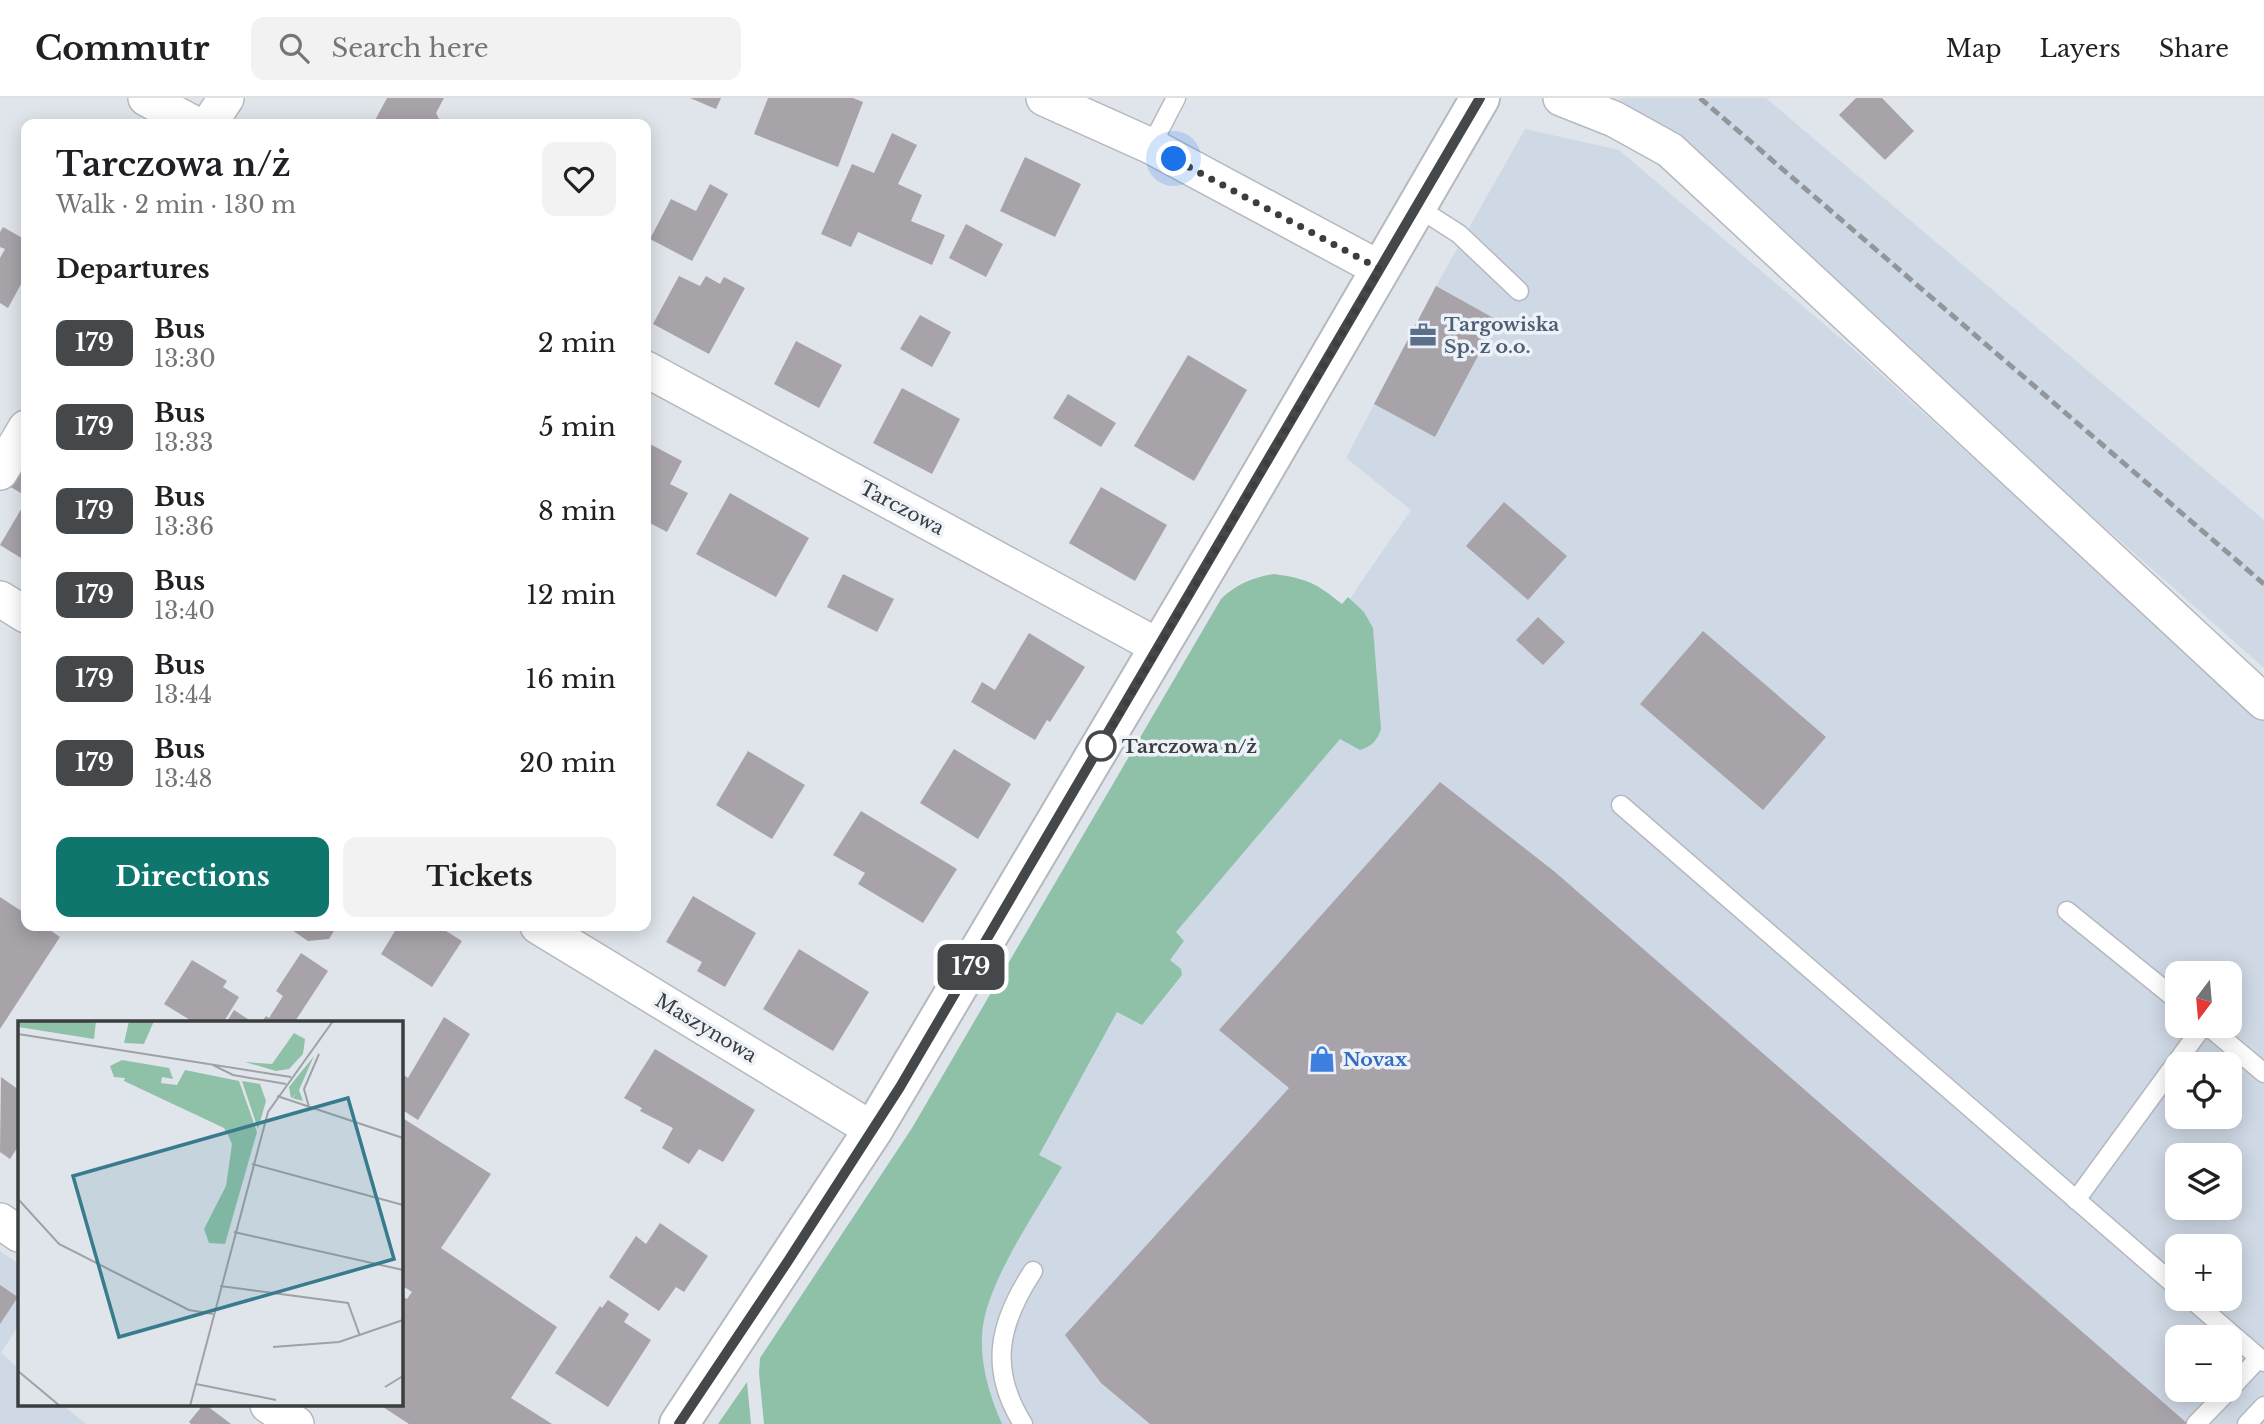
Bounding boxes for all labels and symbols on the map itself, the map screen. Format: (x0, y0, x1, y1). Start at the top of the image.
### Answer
your location (1156, 141, 1191, 176)
place label: Targowiska Sp. z o.o. (1444, 313, 1559, 358)
office icon: Targowiska Sp. z o.o. (1408, 320, 1438, 350)
street label: Tarczowa (856, 476, 948, 540)
marker: Tarczowa n/ż (1086, 731, 1116, 761)
place label: Tarczowa n/ż (1122, 735, 1257, 758)
line badge: 179 (931, 944, 1011, 990)
north arrow (2165, 961, 2242, 1038)
street label: Maszynowa (651, 989, 761, 1068)
inset map (18, 1021, 402, 1406)
shop icon: Novax (1307, 1044, 1337, 1074)
place label: Novax (1343, 1048, 1408, 1071)

